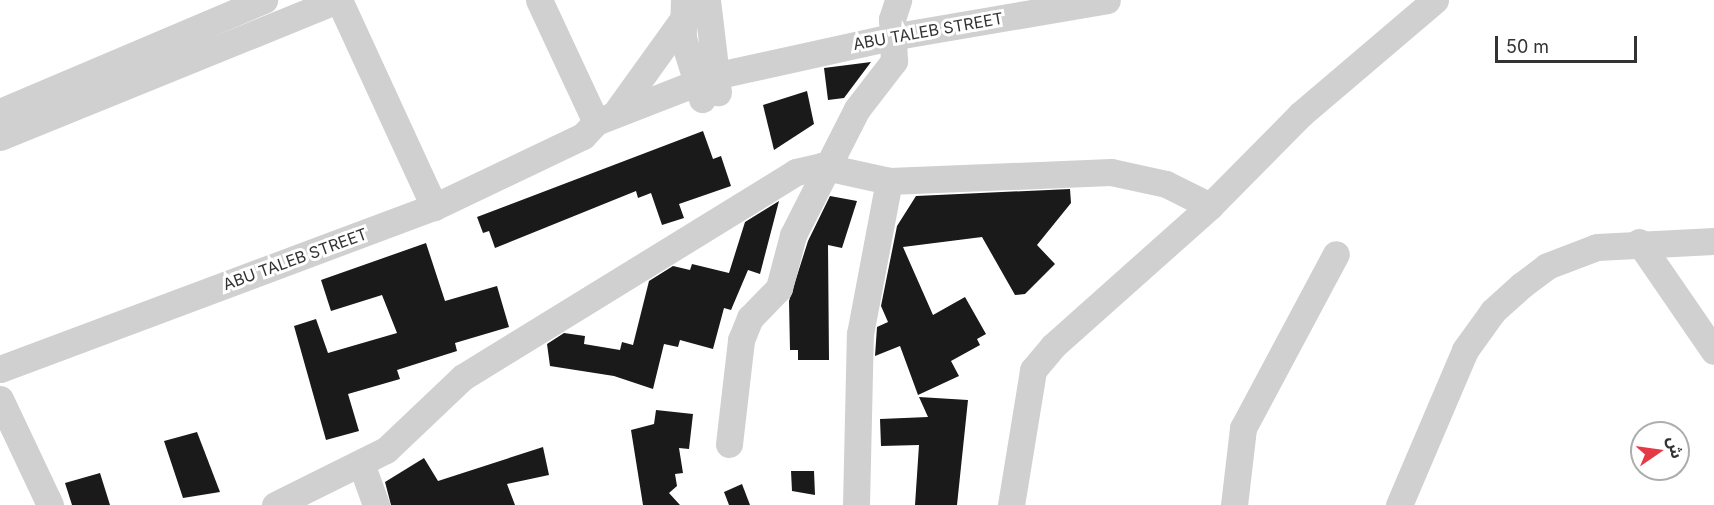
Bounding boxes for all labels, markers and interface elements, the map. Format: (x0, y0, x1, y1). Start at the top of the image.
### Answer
street label: ABU TALEB STREET (851, 8, 1005, 54)
scale bar (1498, 24, 1640, 62)
text: 50 m (1506, 36, 1549, 57)
street label: ABU TALEB STREET (220, 224, 370, 294)
north arrow (1630, 421, 1690, 481)
text: ش (1663, 434, 1688, 460)

